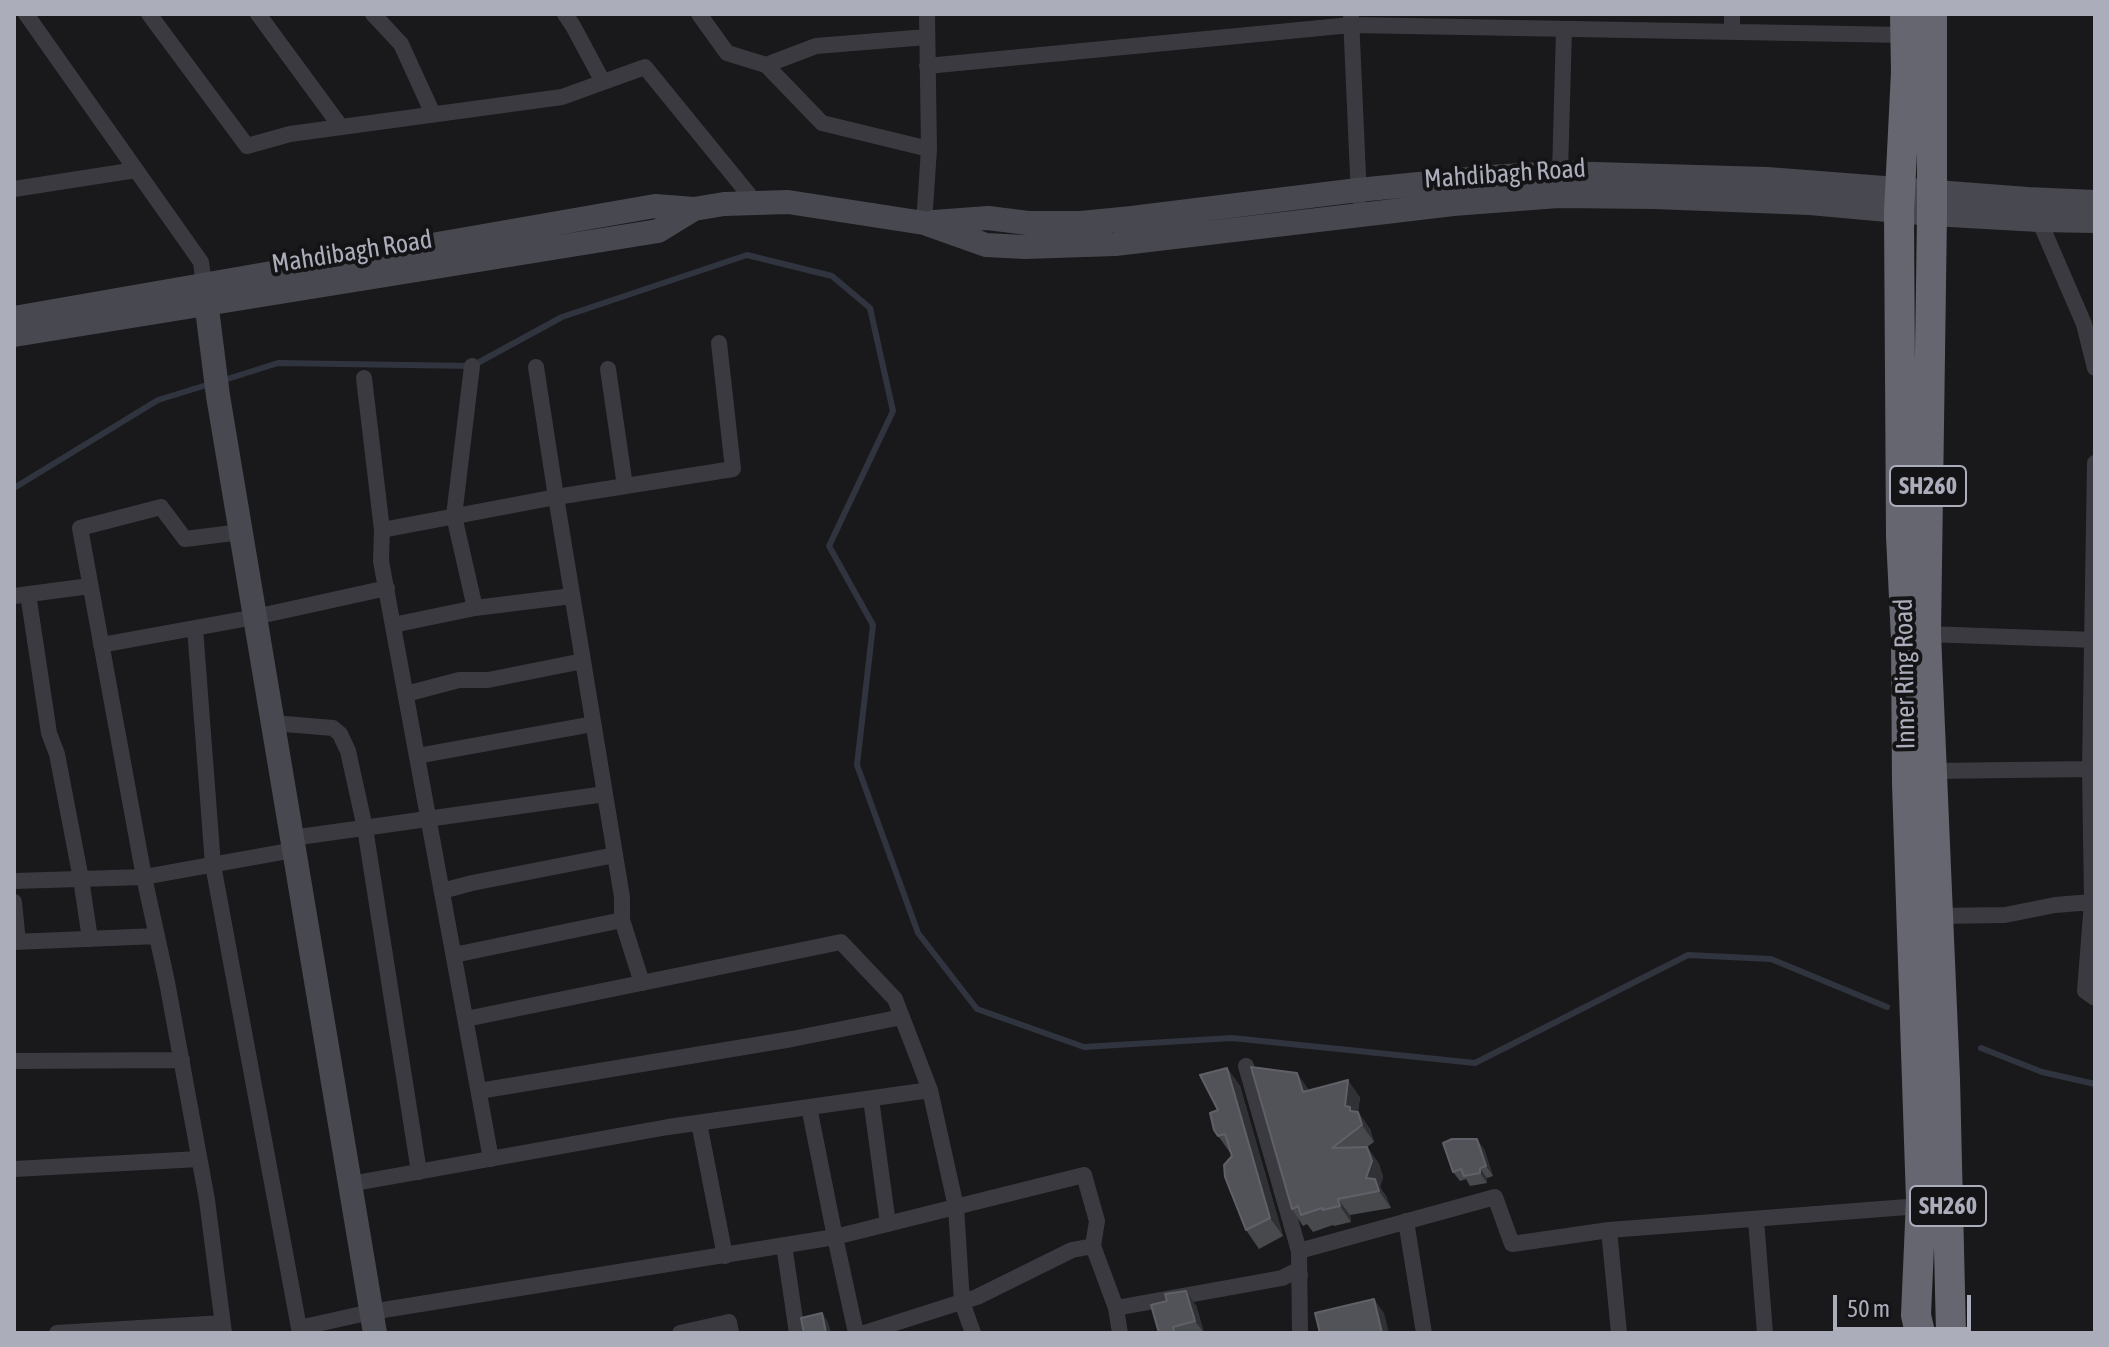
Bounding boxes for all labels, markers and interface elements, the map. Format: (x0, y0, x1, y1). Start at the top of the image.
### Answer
street label: Mahdibagh Road (1423, 153, 1587, 195)
street label: Mahdibagh Road (270, 224, 434, 280)
road number: SH260 (1890, 466, 1966, 506)
street label: Inner Ring Road (1888, 598, 1922, 750)
road number: SH260 (1910, 1186, 1986, 1226)
scale bar (1837, 1279, 1975, 1329)
text: 50 m (1847, 1295, 1890, 1322)

